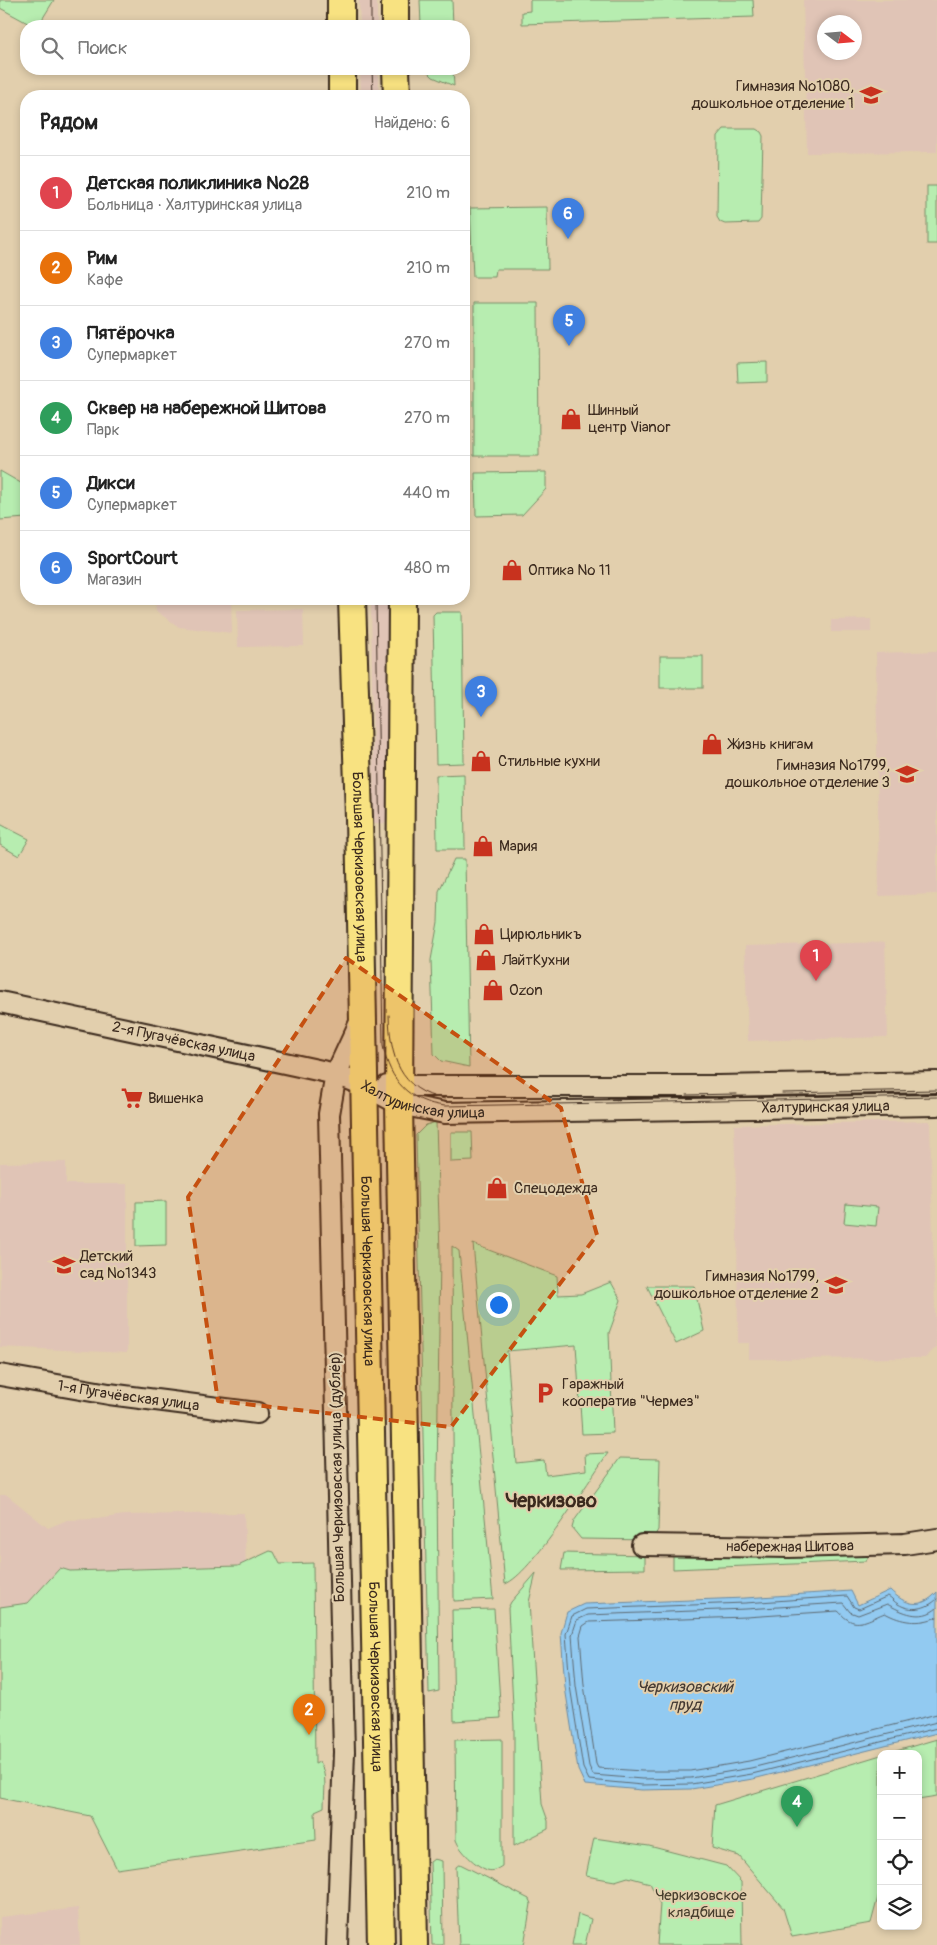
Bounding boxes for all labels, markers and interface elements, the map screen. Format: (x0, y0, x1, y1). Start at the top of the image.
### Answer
north arrow (817, 15, 862, 60)
search box (20, 20, 470, 75)
icon: search (38, 34, 66, 62)
text: Поиск (78, 36, 128, 60)
place label: Гимназия №1080, дошкольное отделение 1 (692, 77, 854, 113)
school or university icon: Гимназия №1080, дошкольное отделение 1 (858, 82, 884, 108)
text: Рядом (40, 109, 98, 136)
text: Найдено: 6 (374, 113, 450, 133)
text: Детская поликлиника №28 (87, 171, 309, 195)
text: 1 (53, 183, 59, 203)
text: 210 m (406, 183, 450, 203)
text: Больница · Халтуринская улица (87, 195, 302, 215)
pin: 6 (552, 198, 584, 239)
text: Рим (87, 246, 117, 270)
text: 2 (52, 258, 60, 278)
text: 210 m (406, 258, 450, 278)
text: Кафе (87, 270, 123, 290)
pin: 5 (553, 305, 585, 346)
text: Пятёрочка (87, 321, 175, 345)
text: 3 (52, 333, 60, 353)
text: 270 m (404, 333, 450, 353)
text: Супермаркет (87, 345, 177, 365)
text: Сквер на набережной Шитова (87, 396, 326, 420)
place label: Шинный центр Vianor (588, 401, 671, 437)
shop icon: Шинный центр Vianor (558, 406, 584, 432)
text: 4 (51, 408, 61, 428)
text: 270 m (404, 408, 450, 428)
text: Парк (87, 420, 120, 440)
text: Дикси (87, 471, 135, 495)
text: 5 (52, 483, 60, 503)
text: 440 m (403, 483, 450, 503)
text: Супермаркет (87, 495, 177, 515)
text: SportCourt (87, 546, 178, 570)
shop icon: Оптика № 11 (499, 557, 525, 583)
text: 6 (51, 558, 61, 578)
text: 480 m (404, 558, 450, 578)
place label: Оптика № 11 (528, 561, 611, 580)
text: Магазин (87, 570, 142, 590)
pin: 3 (465, 676, 497, 717)
shop icon: Жизнь книгам (699, 731, 725, 757)
place label: Жизнь книгам (727, 735, 814, 754)
shop icon: Стильные кухни (468, 748, 494, 774)
place label: Стильные кухни (498, 752, 600, 771)
place label: Гимназия №1799, дошкольное отделение 3 (725, 756, 890, 792)
school or university icon: Гимназия №1799, дошкольное отделение 3 (894, 761, 920, 787)
street label: Большая Черкизовская улица (348, 771, 371, 962)
shop icon: Мария (470, 833, 496, 859)
place label: Мария (499, 837, 538, 856)
shop icon: Цирюльникъ (471, 921, 497, 947)
place label: Цирюльникъ (500, 925, 582, 944)
pin: 1 (800, 940, 832, 981)
shop icon: ЛайтКухни (473, 947, 499, 973)
place label: ЛайтКухни (501, 951, 570, 970)
shop icon: Ozon (480, 977, 506, 1003)
place label: Ozon (509, 981, 543, 1000)
street label: 2-я Пугачёвская улица (110, 1017, 257, 1066)
street label: Халтуринская улица (358, 1076, 485, 1123)
supermarket icon: Вишенка (119, 1085, 145, 1111)
place label: Вишенка (148, 1089, 203, 1108)
street label: Халтуринская улица (761, 1097, 890, 1118)
street label: Большая Черкизовская улица (356, 1175, 379, 1366)
shop icon: Спецодежда (484, 1175, 510, 1201)
place label: Спецодежда (514, 1179, 598, 1198)
place label: Детский сад №1343 (79, 1247, 156, 1283)
school or university icon: Детский сад №1343 (51, 1252, 77, 1278)
place label: Гимназия №1799, дошкольное отделение 2 (654, 1267, 819, 1303)
school or university icon: Гимназия №1799, дошкольное отделение 2 (823, 1272, 849, 1298)
your location (486, 1292, 512, 1318)
street label: Большая Черкизовская улица (дублёр) (326, 1352, 349, 1602)
place label: Гаражный кооператив "Чермез" (562, 1375, 700, 1411)
street label: 1-я Пугачёвская улица (56, 1376, 200, 1416)
parking icon: Гаражный кооператив "Чермез" (532, 1380, 558, 1406)
district label: Черкизово (505, 1488, 597, 1513)
street label: набережная Шитова (726, 1536, 854, 1557)
street label: Большая Черкизовская улица (364, 1581, 387, 1772)
water label: Черкизовский пруд (637, 1677, 734, 1715)
pin: 2 (293, 1694, 325, 1735)
map controls (877, 1750, 922, 1930)
button: + (877, 1750, 922, 1795)
pin: 4 (781, 1786, 813, 1827)
button: − (877, 1795, 922, 1840)
button: locate (877, 1840, 922, 1885)
button: layers (877, 1885, 922, 1930)
park label: Черкизовское кладбище (655, 1886, 747, 1922)

